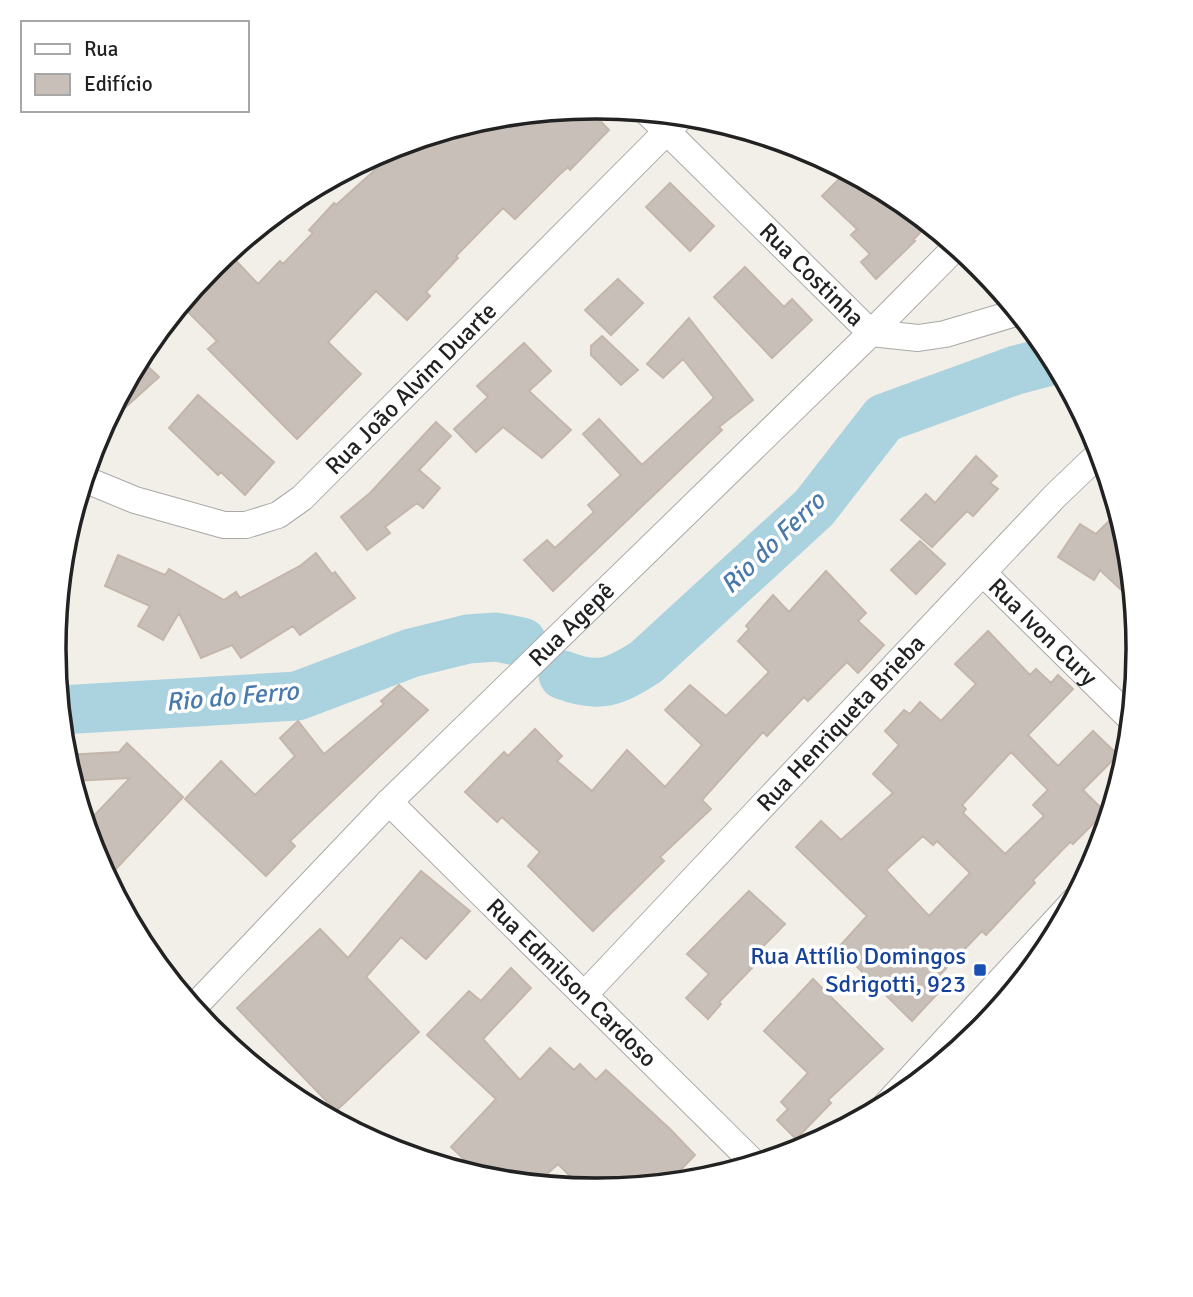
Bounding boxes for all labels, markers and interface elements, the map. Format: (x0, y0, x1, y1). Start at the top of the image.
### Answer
legend (21, 21, 248, 112)
text: Rua (84, 36, 118, 62)
text: Edifício (84, 71, 153, 97)
street label: Rua Costinha (753, 216, 871, 333)
street label: Rua João Alvim Duarte (319, 296, 503, 481)
water label: Rio do Ferro (714, 484, 833, 601)
street label: Rua Ivon Cury (982, 572, 1104, 692)
street label: Rua Agepê (522, 576, 621, 673)
street label: Rua Henriqueta Brieba (750, 628, 931, 818)
water label: Rio do Ferro (164, 675, 301, 719)
street label: Rua Edmilson Cardoso (480, 892, 663, 1074)
place label: Rua Attílio Domingos Sdrigotti, 923 (750, 941, 966, 999)
marker: Rua Attílio Domingos Sdrigotti, 923 (972, 962, 988, 978)

